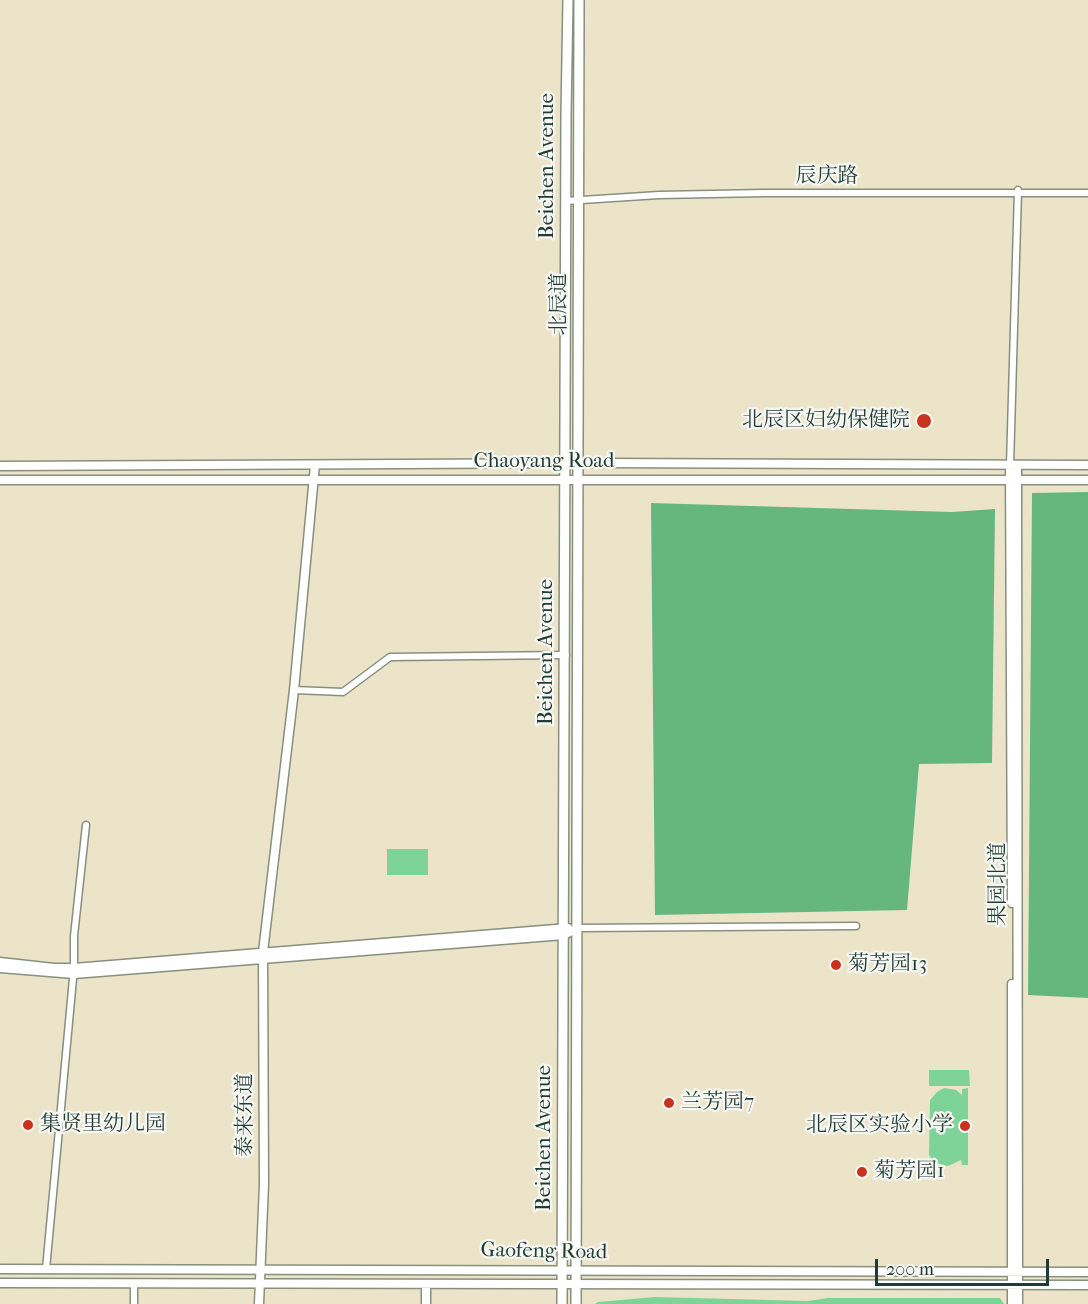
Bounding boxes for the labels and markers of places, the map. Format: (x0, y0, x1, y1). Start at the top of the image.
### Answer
place label: 北辰区妇幼保健院 (742, 408, 910, 434)
marker: 北辰区妇幼保健院 (915, 412, 933, 430)
place label: 菊芳园13 (848, 952, 927, 978)
marker: 菊芳园13 (829, 958, 843, 972)
place label: 兰芳园7 (681, 1090, 754, 1116)
marker: 兰芳园7 (662, 1096, 676, 1110)
place label: 集贤里幼儿园 (40, 1112, 166, 1138)
place label: 北辰区实验小学 (806, 1113, 953, 1139)
marker: 集贤里幼儿园 (21, 1118, 35, 1132)
marker: 北辰区实验小学 (958, 1119, 972, 1133)
place label: 菊芳园1 (874, 1159, 944, 1185)
marker: 菊芳园1 (855, 1165, 869, 1179)

